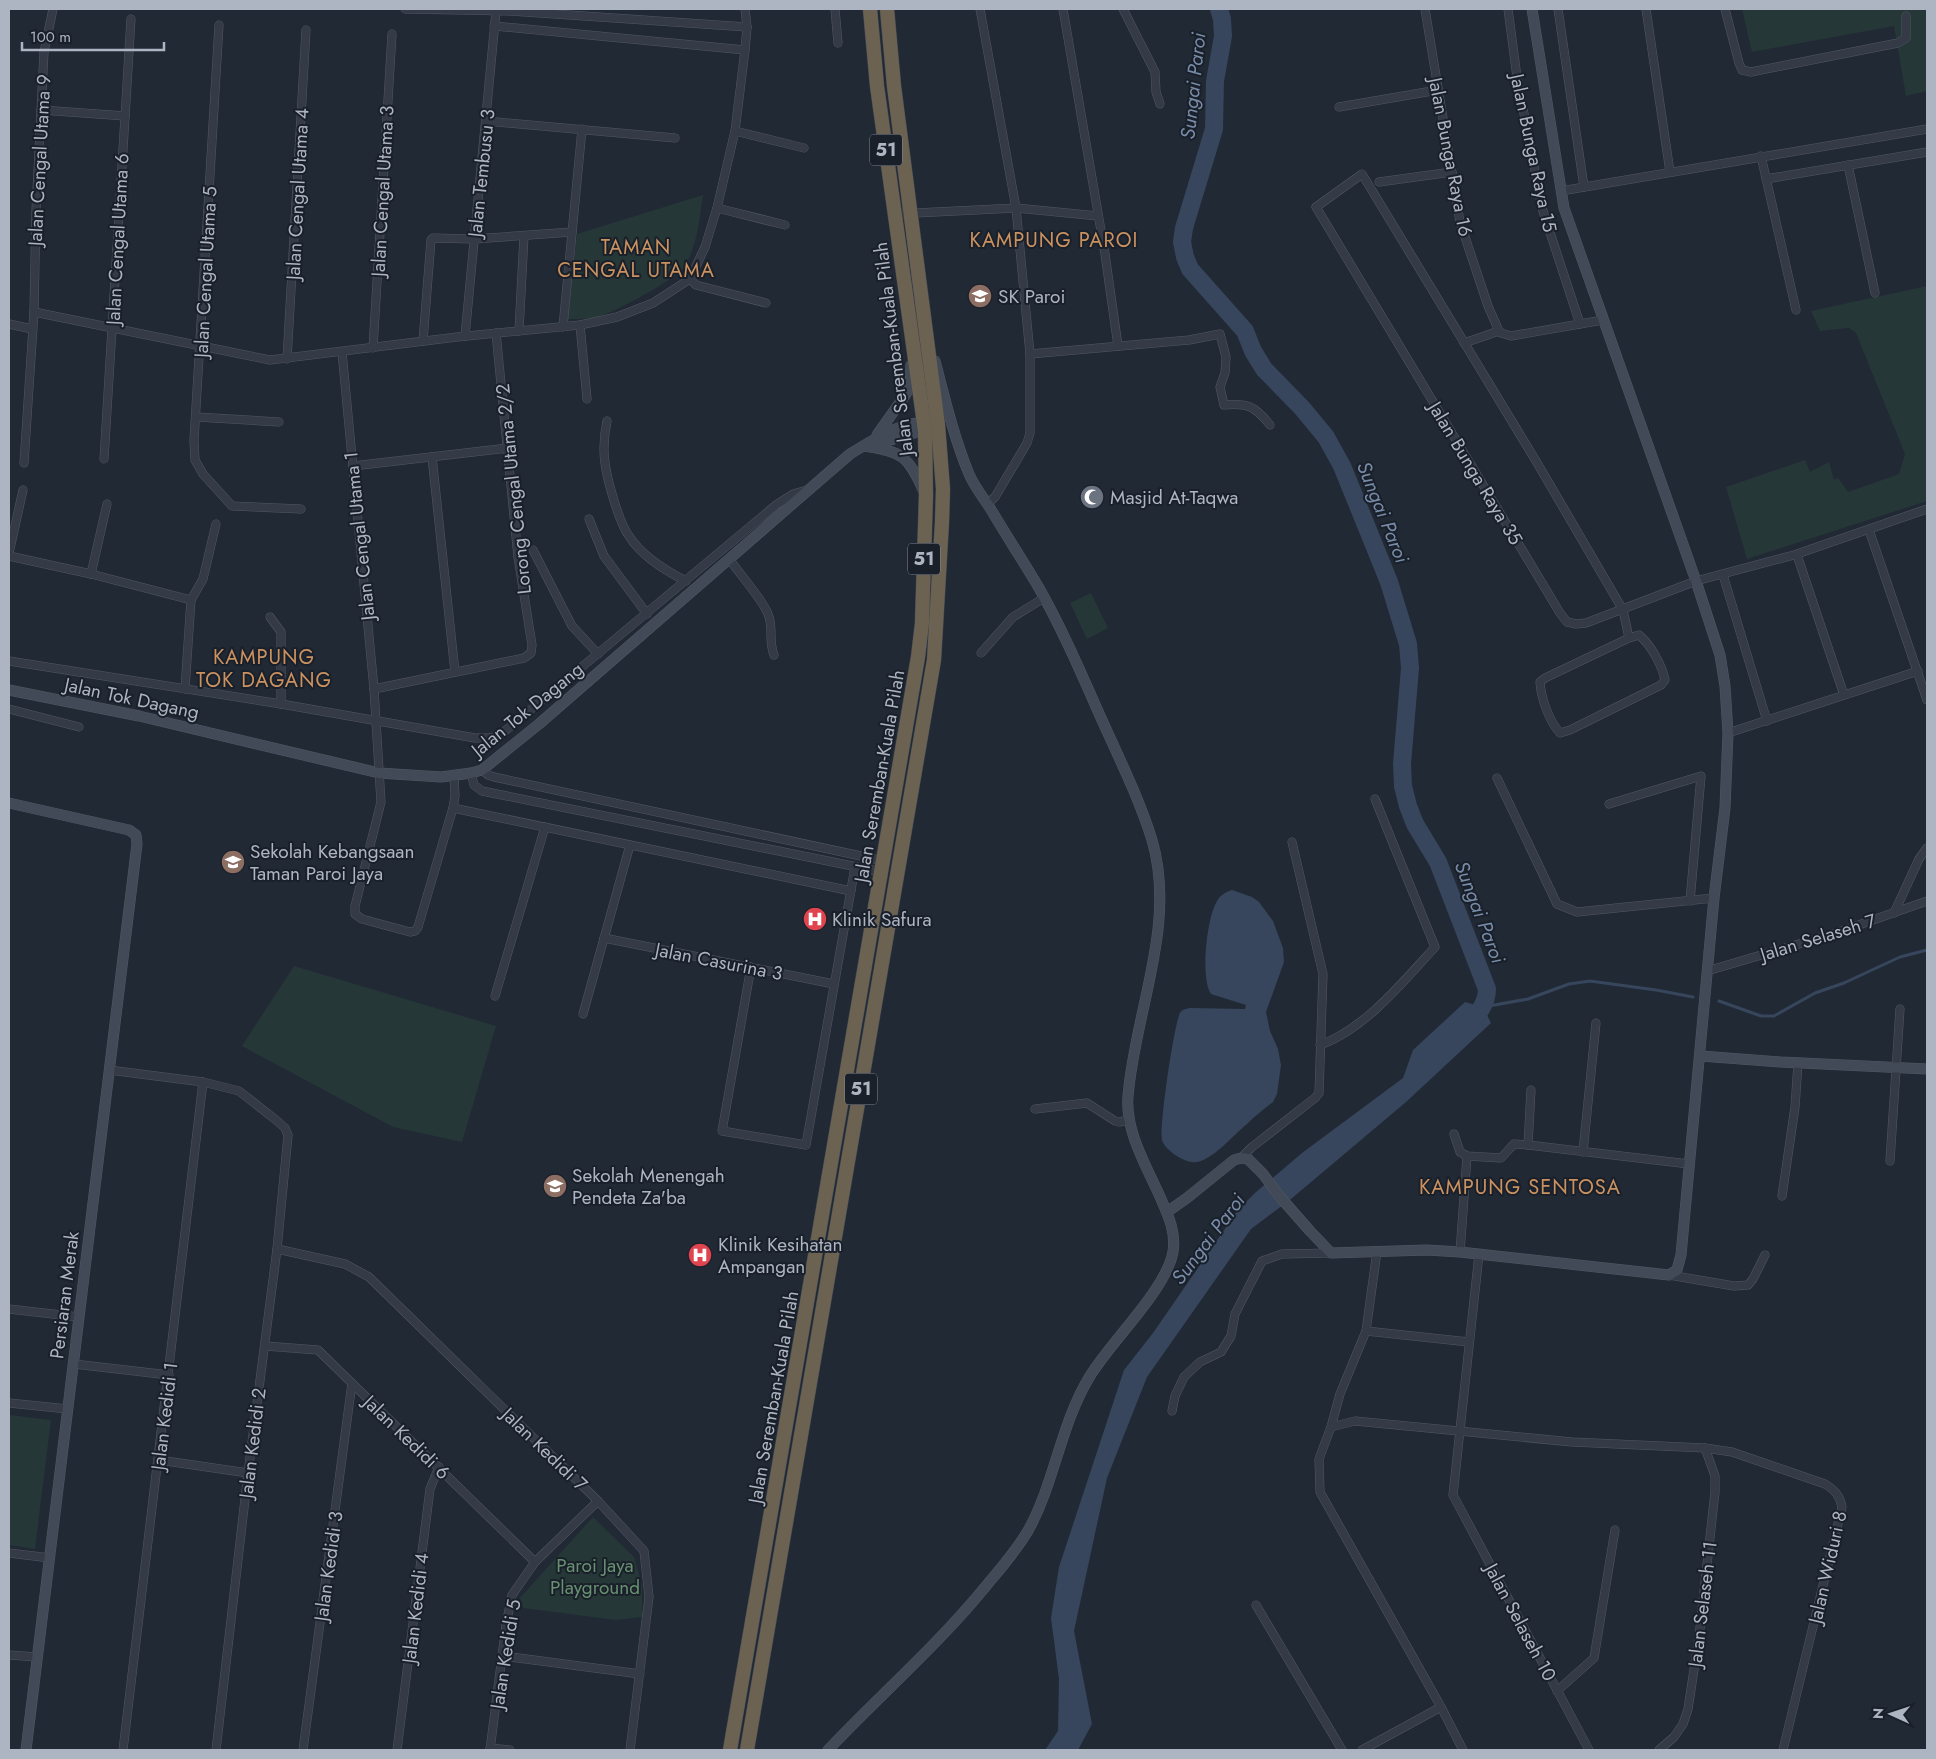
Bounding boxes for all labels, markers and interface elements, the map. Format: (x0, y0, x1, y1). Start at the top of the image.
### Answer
scale bar (22, 20, 165, 52)
text: 100 m (30, 26, 71, 48)
water label: Sungai Paroi (1173, 30, 1214, 141)
street label: Jalan Bunga Raya 15 (1503, 68, 1563, 235)
street label: Jalan Bunga Raya 16 (1421, 72, 1479, 239)
street label: Jalan Cengal Utama 9 (21, 73, 57, 250)
street label: Jalan Cengal Utama 3 (364, 105, 400, 280)
street label: Jalan Cengal Utama 4 (279, 107, 315, 284)
street label: Jalan Tembusu 3 (461, 108, 502, 242)
road number: 51 (870, 134, 902, 166)
street label: Jalan Cengal Utama 6 (99, 152, 135, 329)
street label: Jalan Cengal Utama 5 (187, 186, 223, 361)
district label: KAMPUNG PAROI (970, 226, 1138, 255)
district label: TAMAN CENGAL UTAMA (557, 233, 715, 285)
street label: Jalan Seremban-Kuala Pilah (867, 241, 920, 460)
school or university icon: SK Paroi (967, 283, 993, 309)
place label: SK Paroi (998, 283, 1065, 310)
street label: Lorong Cengal Utama 2/2 (489, 382, 538, 596)
street label: Jalan Bunga Raya 35 (1420, 394, 1529, 550)
street label: Jalan Cengal Utama 1 (337, 450, 382, 625)
water label: Sungai Paroi (1349, 457, 1416, 568)
mosque icon: Masjid At-Taqwa (1079, 484, 1105, 510)
place label: Masjid At-Taqwa (1110, 484, 1238, 511)
road number: 51 (908, 544, 940, 574)
district label: KAMPUNG TOK DAGANG (196, 643, 332, 695)
street label: Jalan Tok Dagang (463, 656, 589, 765)
street label: Jalan Seremban-Kuala Pilah (847, 668, 911, 887)
street label: Jalan Tok Dagang (59, 670, 202, 726)
place label: Sekolah Kebangsaan Taman Paroi Jaya (250, 838, 414, 887)
school or university icon: Sekolah Kebangsaan Taman Paroi Jaya (220, 849, 246, 875)
water label: Sungai Paroi (1447, 857, 1513, 968)
hospital icon: Klinik Safura (802, 906, 828, 932)
place label: Klinik Safura (832, 906, 932, 933)
street label: Jalan Selaseh 7 (1754, 907, 1879, 969)
street label: Jalan Casurina 3 (650, 935, 785, 987)
road number: 51 (845, 1074, 877, 1104)
place label: Sekolah Menengah Pendeta Za'ba (572, 1162, 725, 1211)
school or university icon: Sekolah Menengah Pendeta Za'ba (542, 1173, 568, 1199)
district label: KAMPUNG SENTOSA (1419, 1173, 1621, 1202)
water label: Sungai Paroi (1165, 1187, 1253, 1291)
street label: Persiaran Merak (43, 1229, 86, 1360)
place label: Klinik Kesihatan Ampangan (718, 1231, 842, 1280)
hospital icon: Klinik Kesihatan Ampangan (687, 1242, 713, 1268)
street label: Jalan Seremban-Kuala Pilah (741, 1289, 805, 1508)
street label: Jalan Kedidi 1 (144, 1361, 185, 1475)
street label: Jalan Kedidi 2 (232, 1386, 273, 1503)
street label: Jalan Kedidi 6 (355, 1387, 456, 1486)
street label: Jalan Kedidi 7 (494, 1399, 594, 1497)
street label: Jalan Widuri 8 (1801, 1508, 1854, 1629)
street label: Jalan Kedidi 3 (307, 1510, 350, 1626)
street label: Jalan Selaseh 11 (1681, 1539, 1724, 1672)
street label: Jalan Kedidi 4 (395, 1551, 436, 1668)
park label: Paroi Jaya Playground (550, 1552, 640, 1601)
street label: Jalan Selaseh 10 (1477, 1556, 1563, 1686)
street label: Jalan Kedidi 5 (483, 1597, 527, 1714)
north arrow (1866, 1689, 1916, 1739)
text: N (1868, 1707, 1888, 1719)

